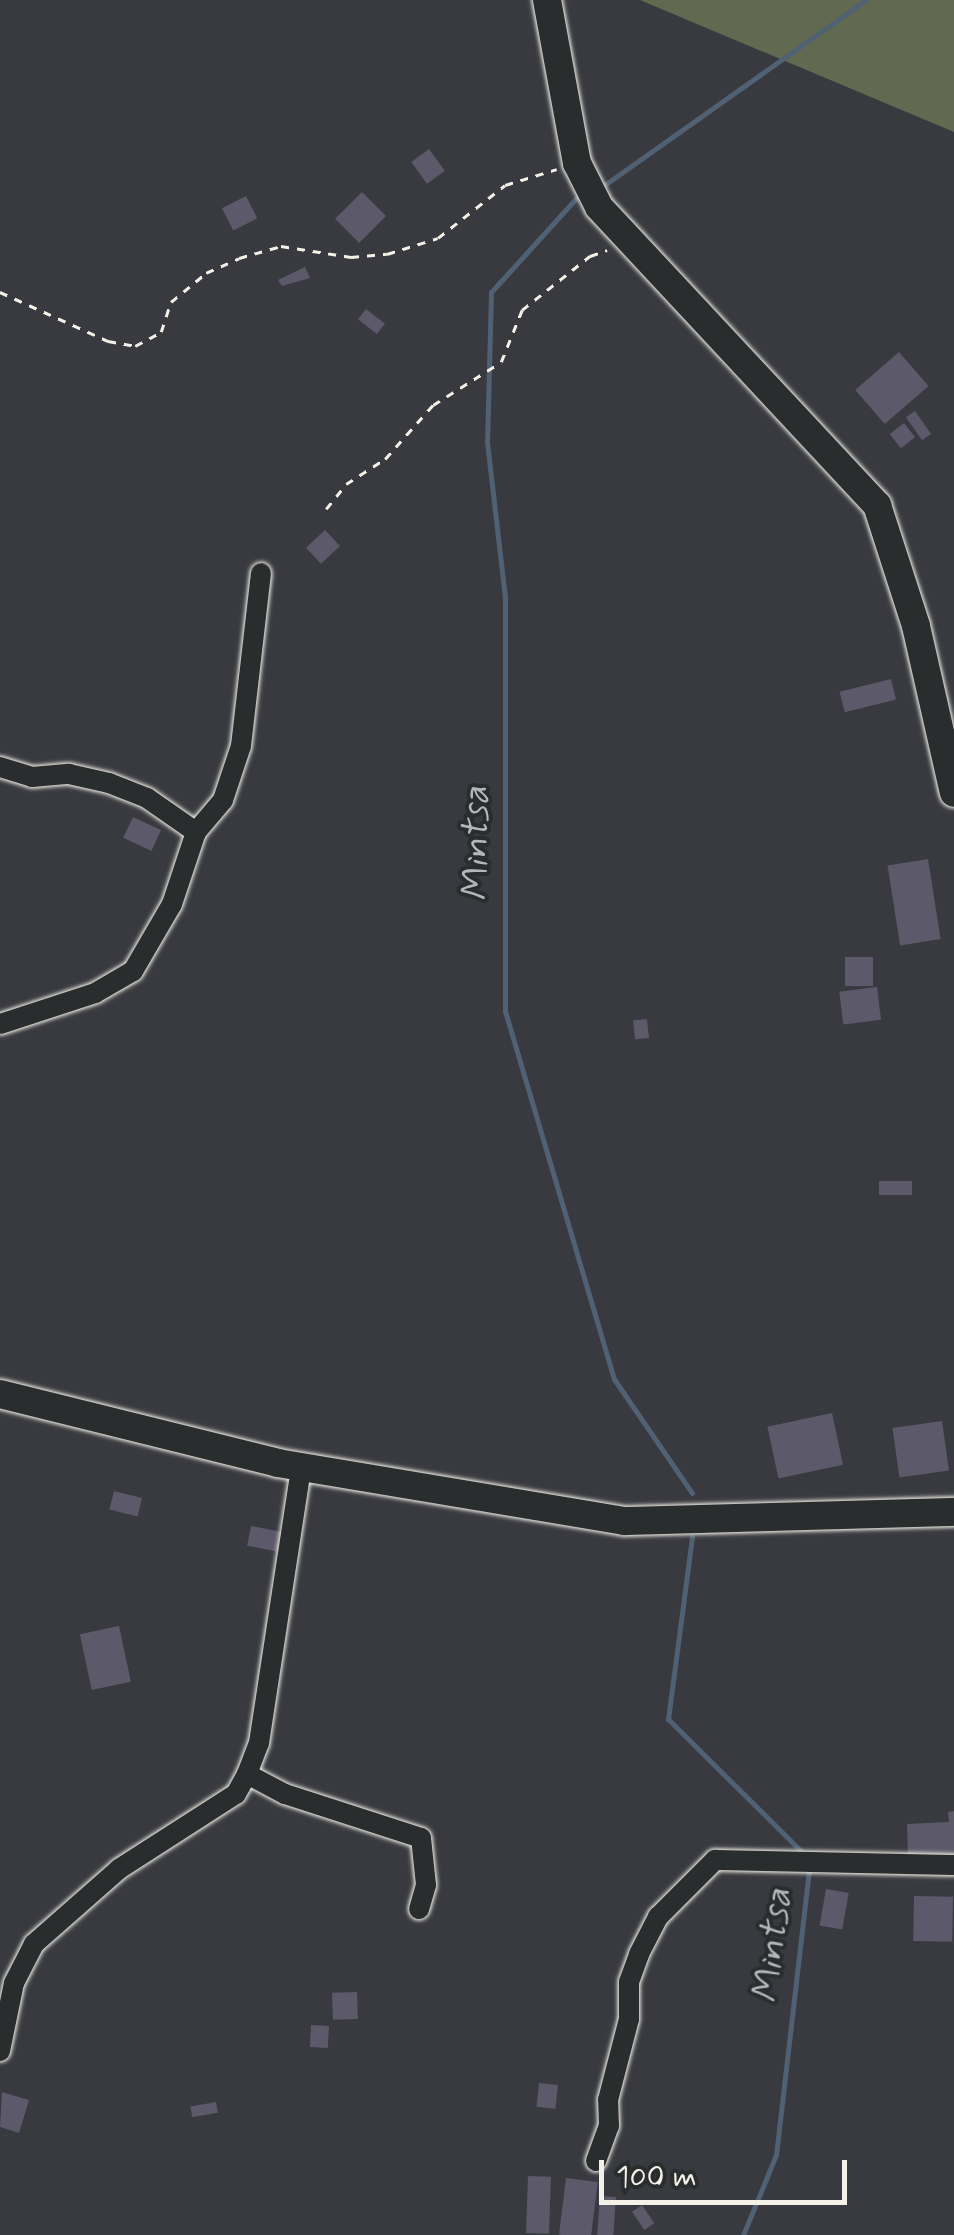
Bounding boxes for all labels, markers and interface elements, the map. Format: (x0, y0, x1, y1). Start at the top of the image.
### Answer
water label: Mintsa (454, 786, 500, 902)
water label: Mintsa (743, 1886, 803, 2006)
scale bar (604, 2140, 852, 2202)
text: 100 m (616, 2158, 697, 2197)

